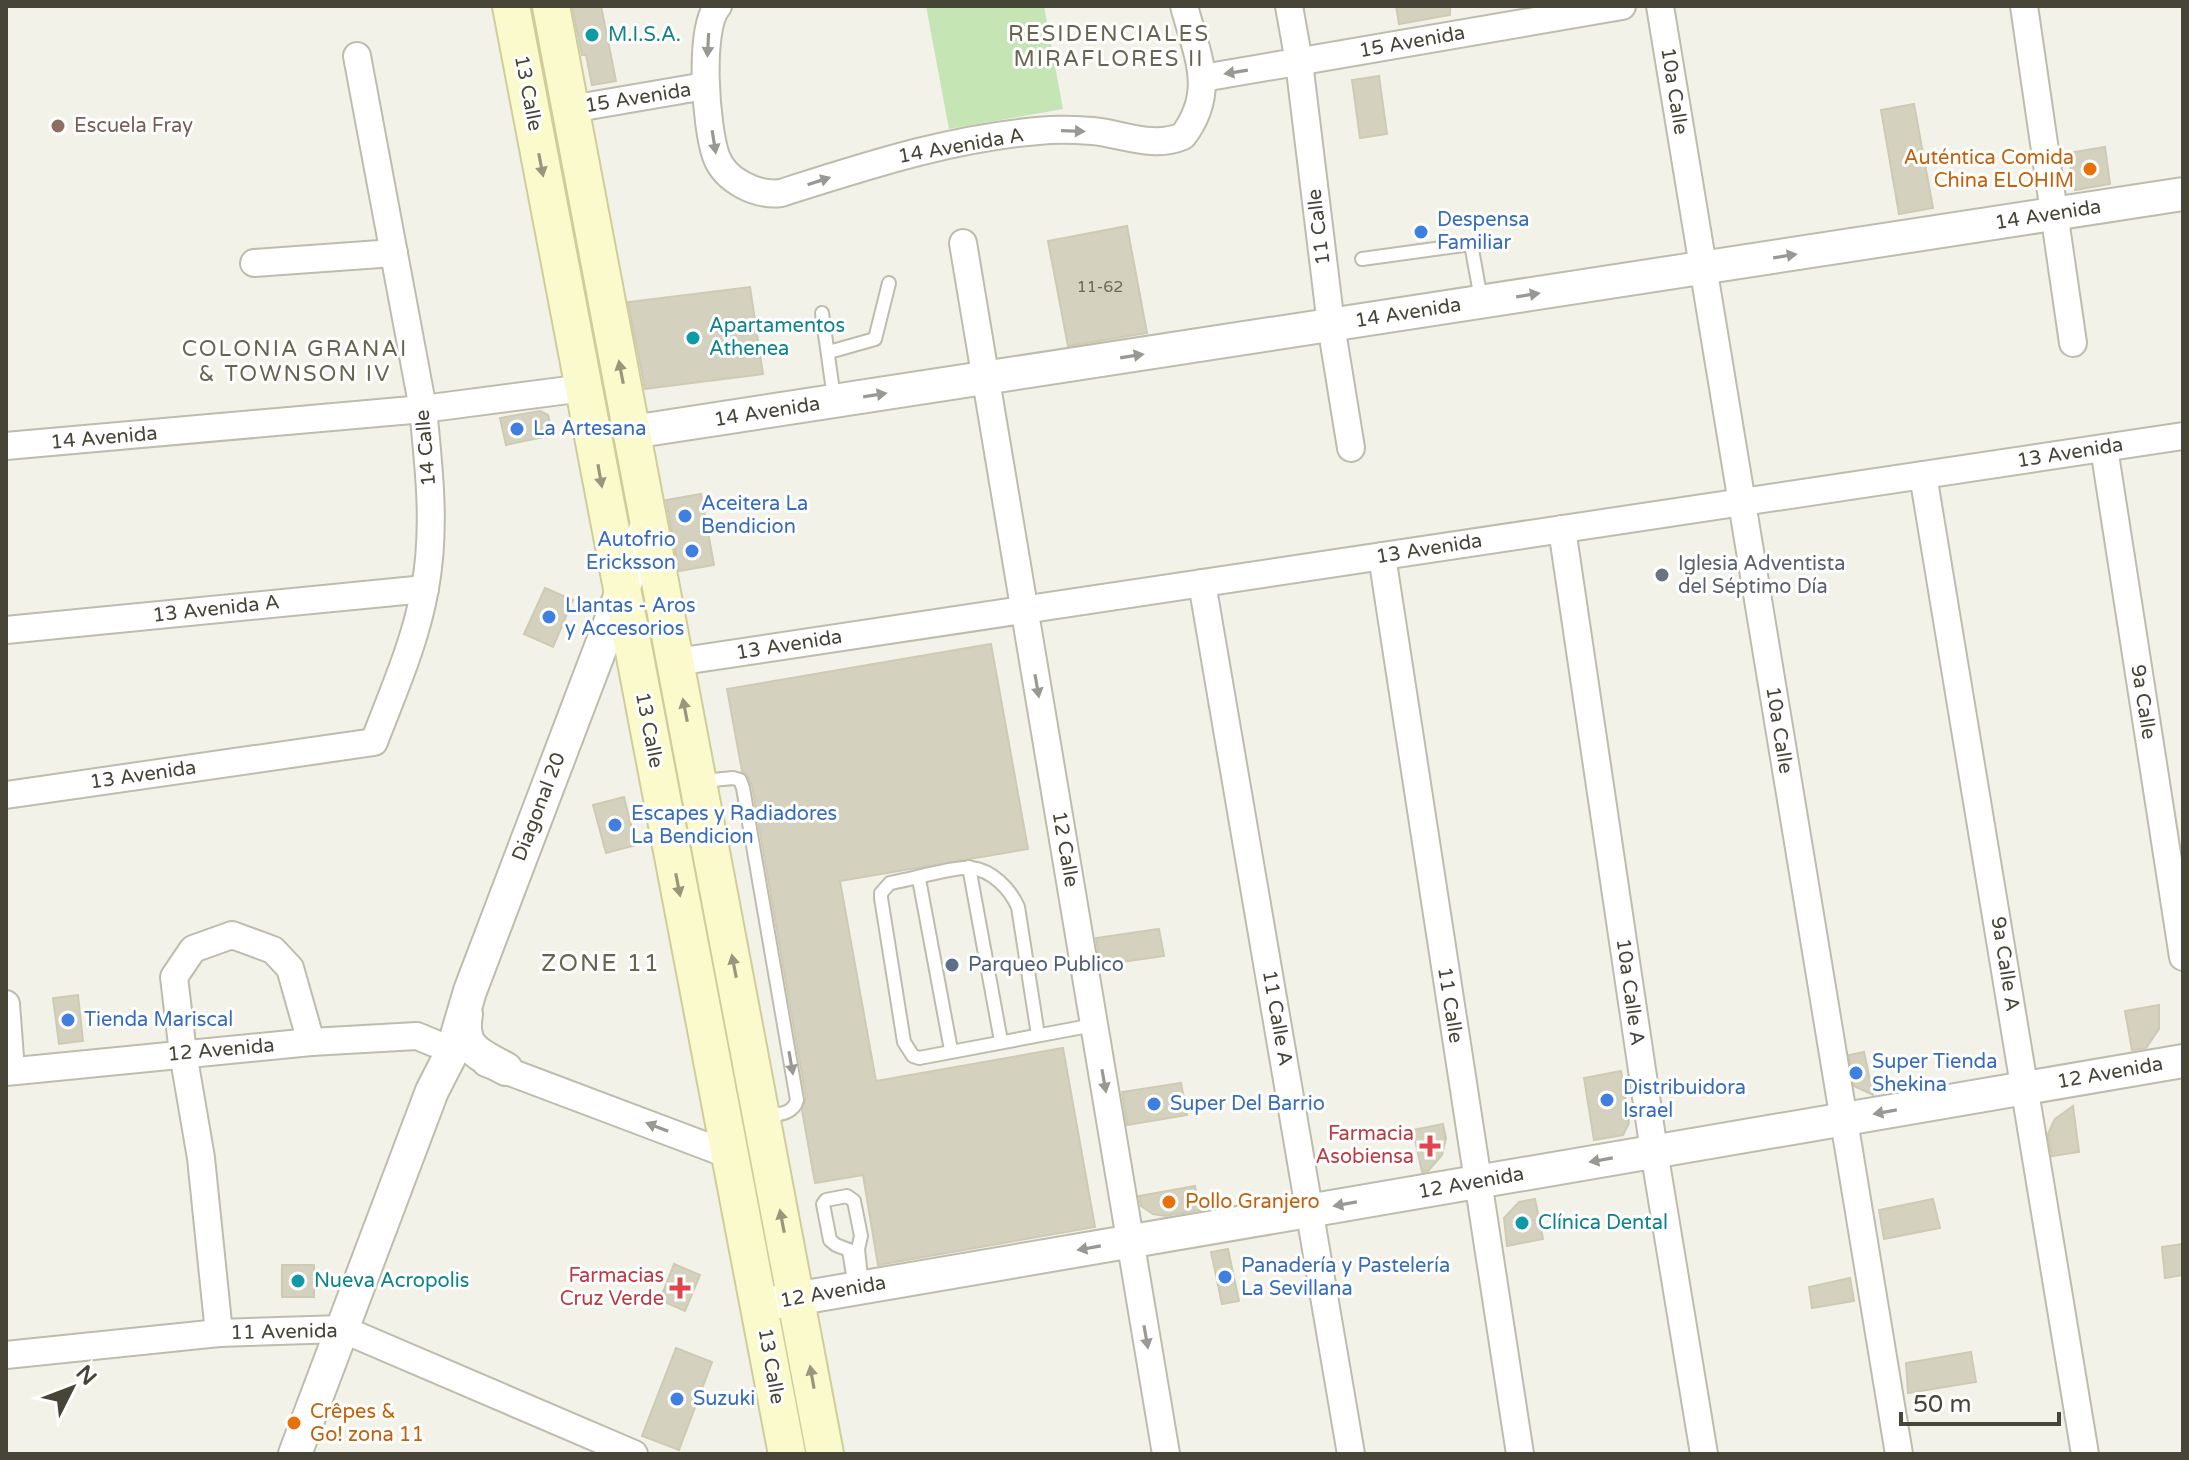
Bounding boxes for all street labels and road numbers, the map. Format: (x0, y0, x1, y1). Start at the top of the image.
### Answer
street label: 15 Avenida (1357, 21, 1467, 63)
street label: 10a Calle (1655, 46, 1693, 136)
street label: 13 Calle (509, 53, 547, 133)
street label: 15 Avenida (583, 78, 693, 118)
street label: 14 Avenida A (896, 123, 1026, 169)
street label: 11 Calle (1302, 187, 1336, 267)
street label: 14 Avenida (1993, 195, 2103, 235)
street label: 14 Avenida (1353, 293, 1463, 333)
street label: 14 Avenida (712, 392, 822, 432)
street label: 14 Calle (411, 409, 441, 487)
street label: 14 Avenida (49, 421, 159, 455)
street label: 13 Avenida (2015, 433, 2125, 473)
street label: 13 Avenida (1374, 529, 1484, 569)
street label: 13 Avenida A (151, 590, 281, 628)
street label: 13 Avenida (734, 625, 844, 665)
street label: 9a Calle (2125, 663, 2161, 741)
street label: 10a Calle (1760, 685, 1798, 775)
street label: 13 Calle (630, 690, 668, 770)
street label: Diagonal 20 (507, 749, 571, 865)
street label: 13 Avenida (88, 756, 198, 794)
street label: 12 Calle (1047, 809, 1083, 889)
street label: 9a Calle A (1986, 915, 2024, 1013)
street label: 10a Calle A (1611, 937, 1649, 1047)
street label: 11 Calle (1432, 965, 1468, 1045)
street label: 11 Calle A (1257, 968, 1297, 1068)
street label: 12 Avenida (166, 1033, 276, 1067)
street label: 12 Avenida (2055, 1052, 2165, 1094)
street label: 12 Avenida (1416, 1162, 1526, 1204)
street label: 12 Avenida (778, 1271, 888, 1313)
street label: 11 Avenida (230, 1319, 338, 1345)
street label: 13 Calle (753, 1326, 789, 1406)

